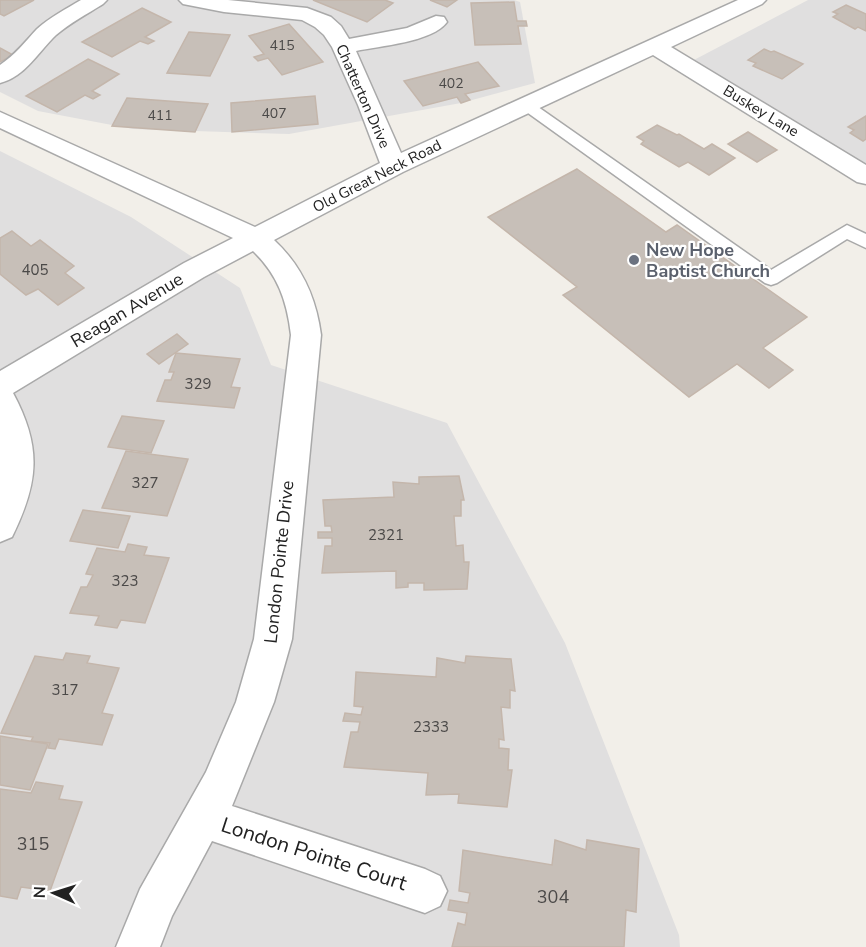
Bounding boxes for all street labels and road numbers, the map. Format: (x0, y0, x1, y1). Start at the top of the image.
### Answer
street label: Chatterton Drive (331, 41, 395, 151)
street label: Buskey Lane (719, 81, 803, 142)
street label: Old Great Neck Road (309, 135, 445, 217)
street label: Reagan Avenue (66, 267, 188, 353)
street label: London Pointe Drive (259, 479, 299, 645)
street label: London Pointe Court (218, 811, 411, 897)

